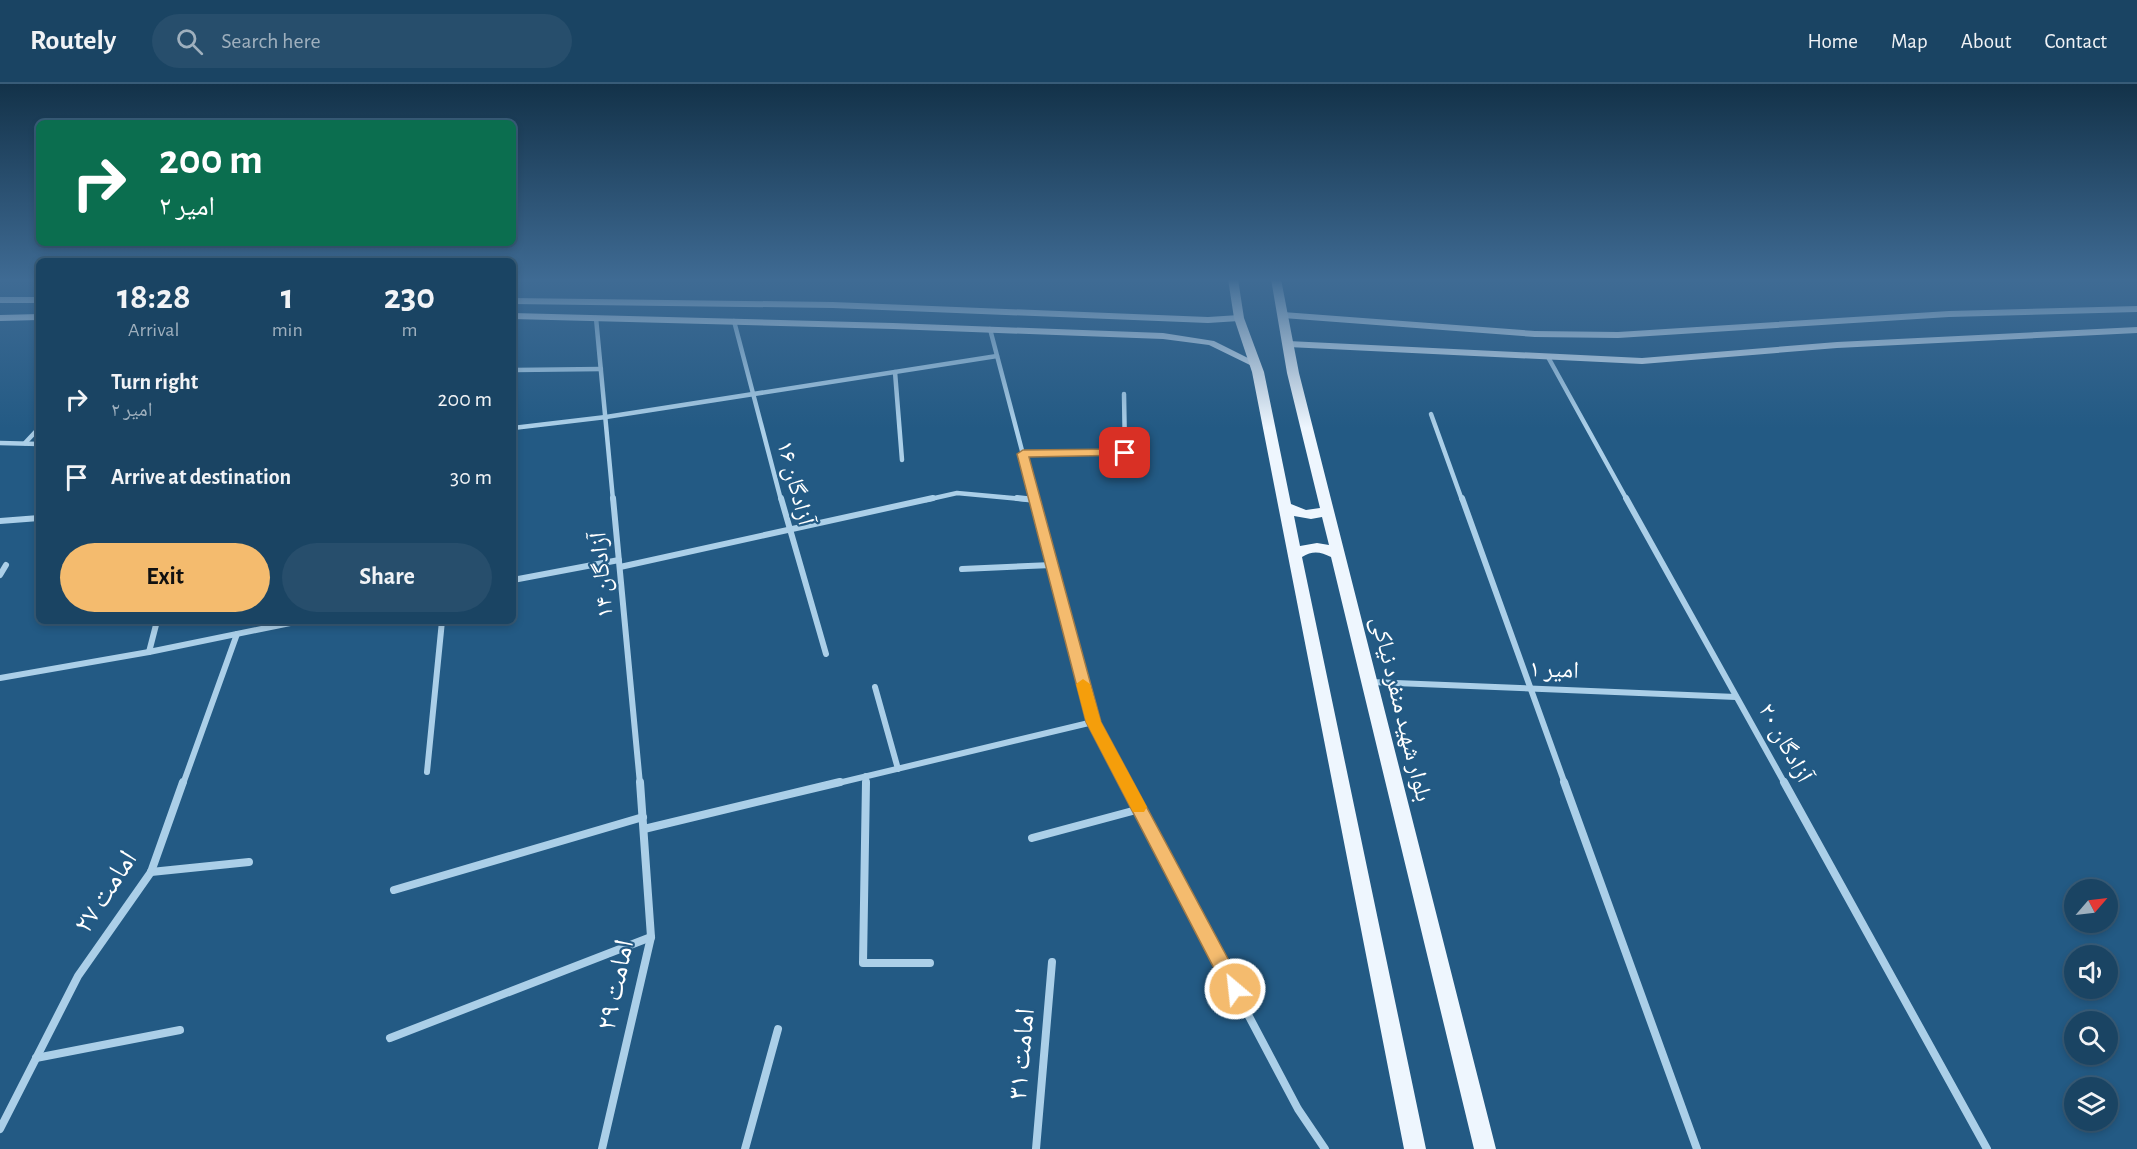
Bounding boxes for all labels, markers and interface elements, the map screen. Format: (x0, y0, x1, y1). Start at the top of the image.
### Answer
search box (152, 14, 572, 68)
icon: search (173, 25, 206, 58)
text: Routely (30, 27, 116, 55)
text: Search here (221, 30, 321, 52)
text: Home (1807, 31, 1858, 52)
text: Map (1891, 31, 1928, 52)
text: About (1961, 31, 2011, 52)
text: Contact (2044, 31, 2107, 52)
text: 200 m (159, 139, 263, 181)
icon: right (60, 144, 138, 222)
text: امیر ۲ (159, 193, 215, 220)
text: 18:28 (117, 279, 191, 315)
text: 1 (281, 279, 294, 315)
text: 230 (384, 279, 435, 315)
text: Arrival (128, 320, 180, 340)
text: min (272, 320, 303, 340)
text: m (401, 320, 417, 340)
text: Turn right (111, 371, 198, 393)
icon: right (60, 383, 93, 416)
text: 200 m (438, 388, 492, 410)
text: امیر ۲ (111, 400, 152, 420)
pin (1099, 427, 1150, 478)
icon: arrive (1108, 436, 1141, 469)
street label: آزادگان ۱۶ (771, 438, 819, 529)
icon: arrive (60, 461, 93, 494)
text: Arrive at destination (111, 466, 291, 488)
text: 30 m (450, 466, 492, 488)
street label: آزادگان ۱۴ (585, 530, 619, 619)
button: Exit (60, 543, 270, 612)
button: Share (282, 543, 492, 612)
street label: بلوار شهید منفرد نیاکی (1365, 614, 1436, 804)
street label: امیر ۱ (1529, 657, 1579, 683)
street label: آزادگان ۲۰ (1753, 699, 1817, 788)
street label: امامت ۲۷ (69, 846, 143, 938)
north arrow (2064, 879, 2118, 933)
map controls (2064, 879, 2118, 1131)
street label: امامت ۲۹ (593, 937, 639, 1033)
button: sound (2064, 945, 2118, 999)
position arrow (1203, 957, 1267, 1021)
street label: امامت ۳۱ (1004, 1007, 1040, 1101)
button: search (2064, 1011, 2118, 1065)
button: layers (2064, 1077, 2118, 1131)

